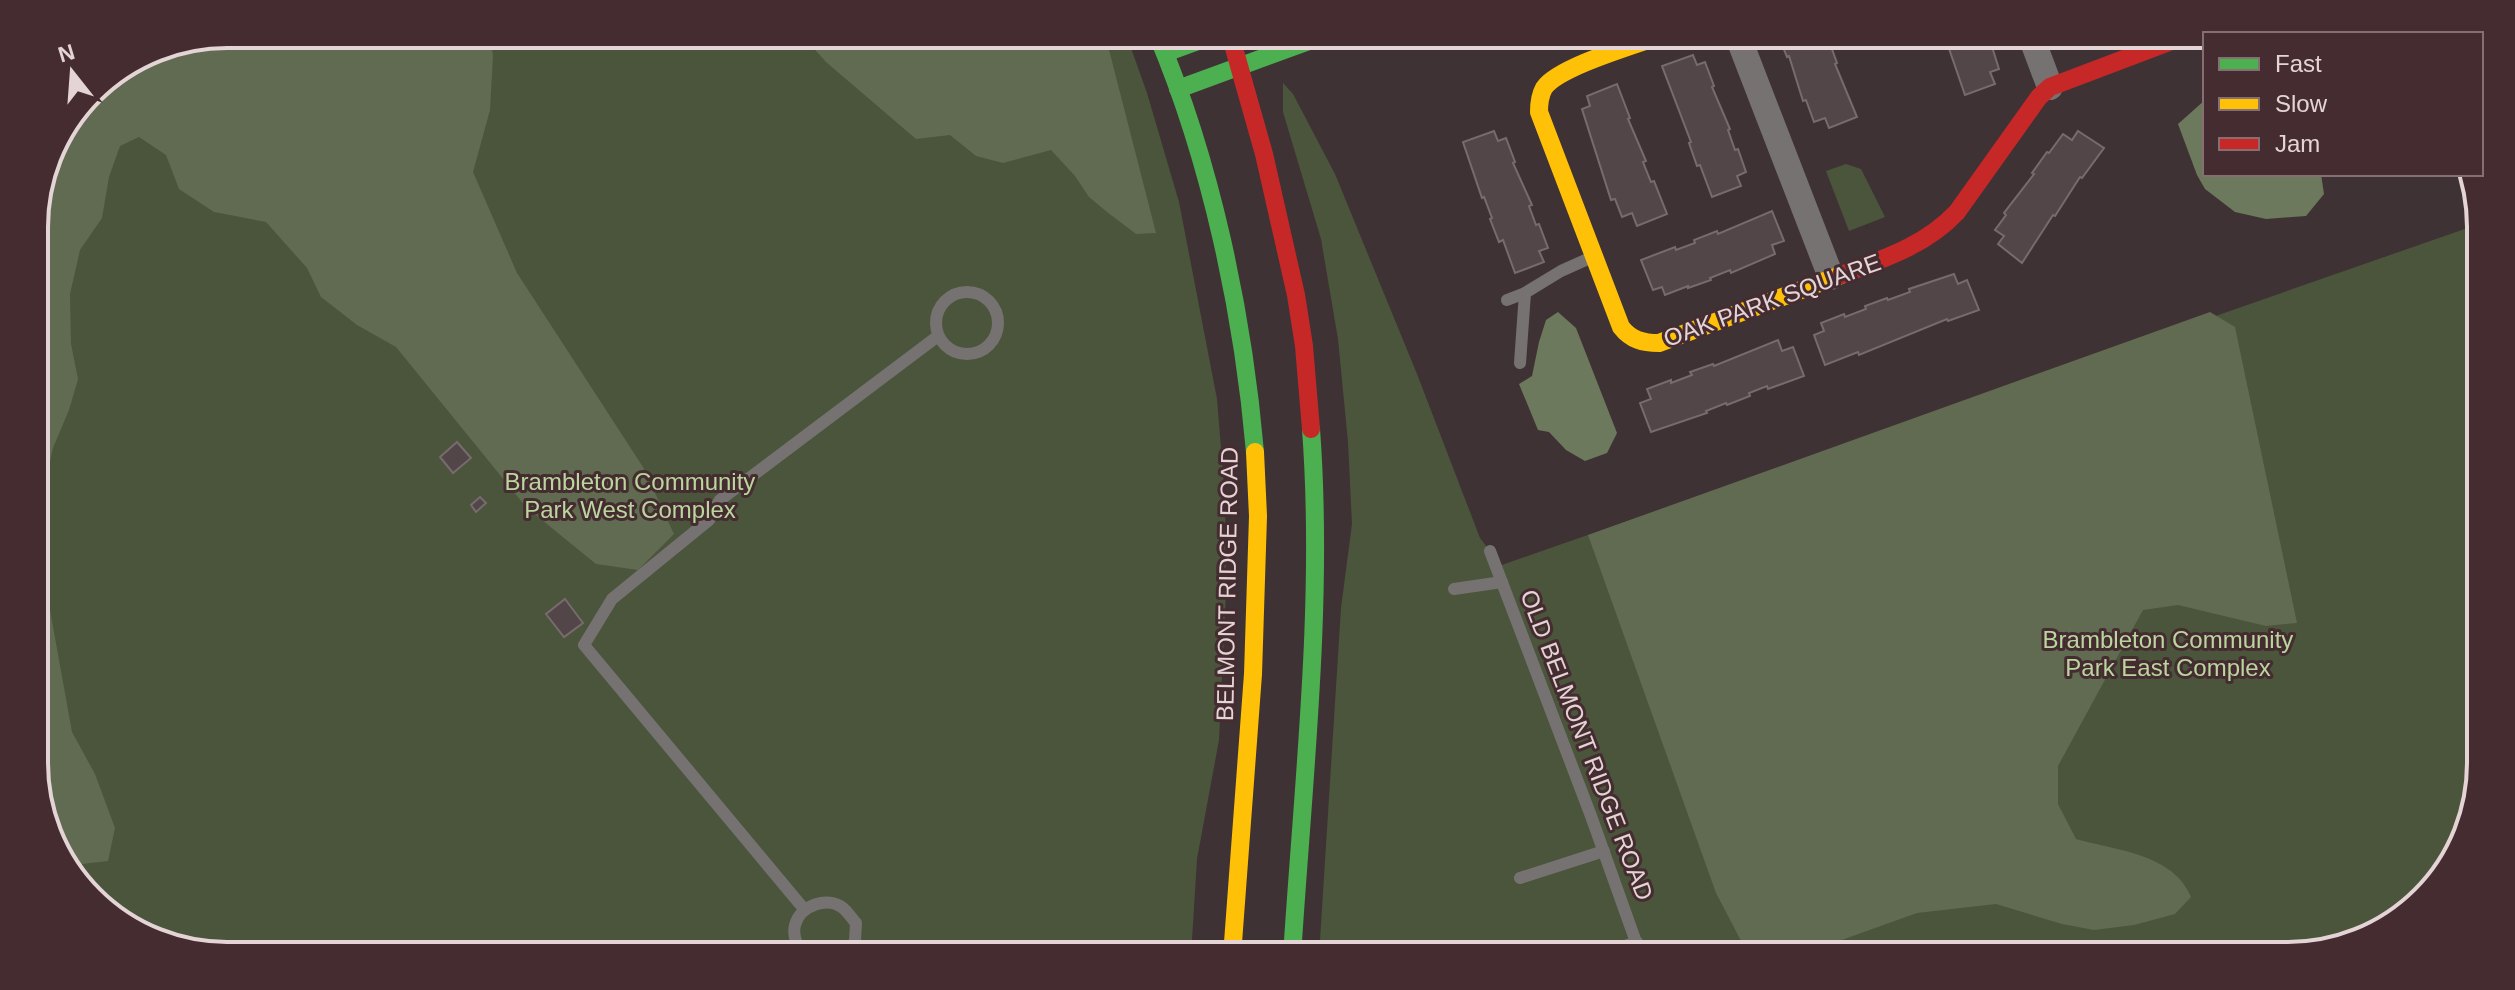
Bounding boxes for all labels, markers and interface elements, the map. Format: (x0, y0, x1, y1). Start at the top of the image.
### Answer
north arrow (32, 32, 112, 112)
legend (2203, 32, 2483, 176)
text: N (55, 39, 78, 68)
text: Fast (2275, 50, 2322, 77)
text: Slow (2275, 90, 2328, 117)
text: Jam (2275, 130, 2320, 157)
street label: OAK PARK SQUARE (1660, 248, 1884, 352)
street label: BELMONT RIDGE ROAD (1211, 447, 1243, 721)
park label: Brambleton Community Park West Complex (505, 468, 755, 523)
street label: OLD BELMONT RIDGE ROAD (1515, 586, 1659, 904)
park label: Brambleton Community Park East Complex (2043, 626, 2293, 681)

